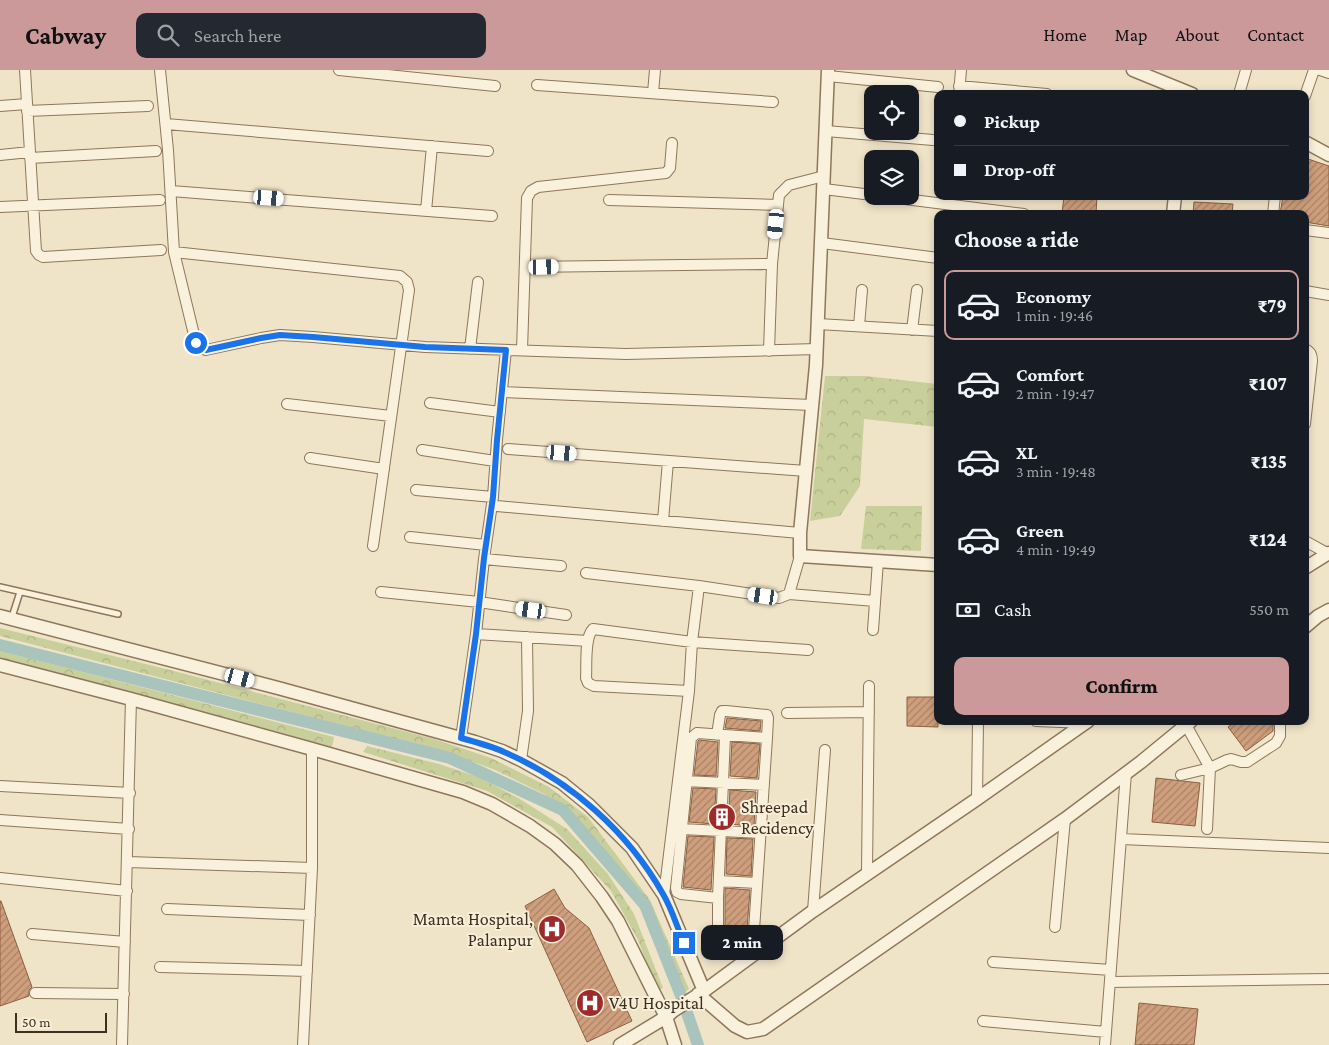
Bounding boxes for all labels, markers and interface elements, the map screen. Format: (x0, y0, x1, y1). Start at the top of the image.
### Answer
search box (136, 13, 486, 58)
icon: search (154, 21, 182, 49)
text: Cabway (25, 22, 106, 49)
text: Search here (194, 25, 281, 46)
text: Home (1044, 25, 1087, 45)
text: Map (1115, 25, 1147, 45)
text: About (1175, 25, 1219, 45)
text: Contact (1247, 25, 1304, 45)
map controls (864, 85, 919, 205)
button: locate (864, 85, 919, 140)
text: Pickup (984, 111, 1040, 132)
button: layers (864, 150, 919, 205)
text: Drop-off (984, 159, 1055, 180)
car (253, 189, 284, 207)
car (766, 208, 785, 240)
text: Choose a ride (954, 227, 1079, 252)
car (528, 259, 559, 275)
icon: car (956, 283, 1001, 328)
text: Economy (1016, 286, 1091, 307)
text: ₹79 (1257, 295, 1287, 316)
text: 1 min · 19:46 (1016, 307, 1093, 324)
route start (185, 332, 207, 354)
icon: car (956, 361, 1001, 406)
text: Comfort (1016, 364, 1084, 385)
text: ₹107 (1248, 373, 1287, 394)
text: 2 min · 19:47 (1016, 385, 1094, 402)
icon: car (956, 439, 1001, 484)
text: XL (1016, 442, 1038, 463)
car (546, 444, 577, 462)
text: ₹135 (1250, 451, 1287, 472)
text: 3 min · 19:48 (1016, 463, 1096, 480)
icon: car (956, 517, 1001, 562)
text: Green (1016, 520, 1064, 541)
text: ₹124 (1249, 529, 1287, 550)
text: 4 min · 19:49 (1016, 541, 1096, 558)
car (747, 586, 778, 606)
icon: cash (954, 596, 982, 624)
text: Cash (994, 599, 1032, 620)
car (515, 600, 546, 620)
text: 550 m (1249, 601, 1289, 618)
button: Confirm (954, 657, 1289, 715)
car (223, 667, 256, 689)
place label: Shreepad Recidency (741, 797, 814, 838)
building icon: Shreepad Recidency (707, 802, 737, 832)
place label: Mamta Hospital, Palanpur (413, 909, 534, 950)
hospital icon: Mamta Hospital, Palanpur (537, 914, 567, 944)
callout: 2 min (702, 926, 784, 960)
route end (673, 932, 695, 954)
text: 2 min (722, 934, 762, 951)
hospital icon: V4U Hospital (575, 988, 605, 1018)
place label: V4U Hospital (609, 993, 704, 1013)
scale bar (15, 1010, 108, 1033)
text: 50 m (22, 1014, 50, 1030)

